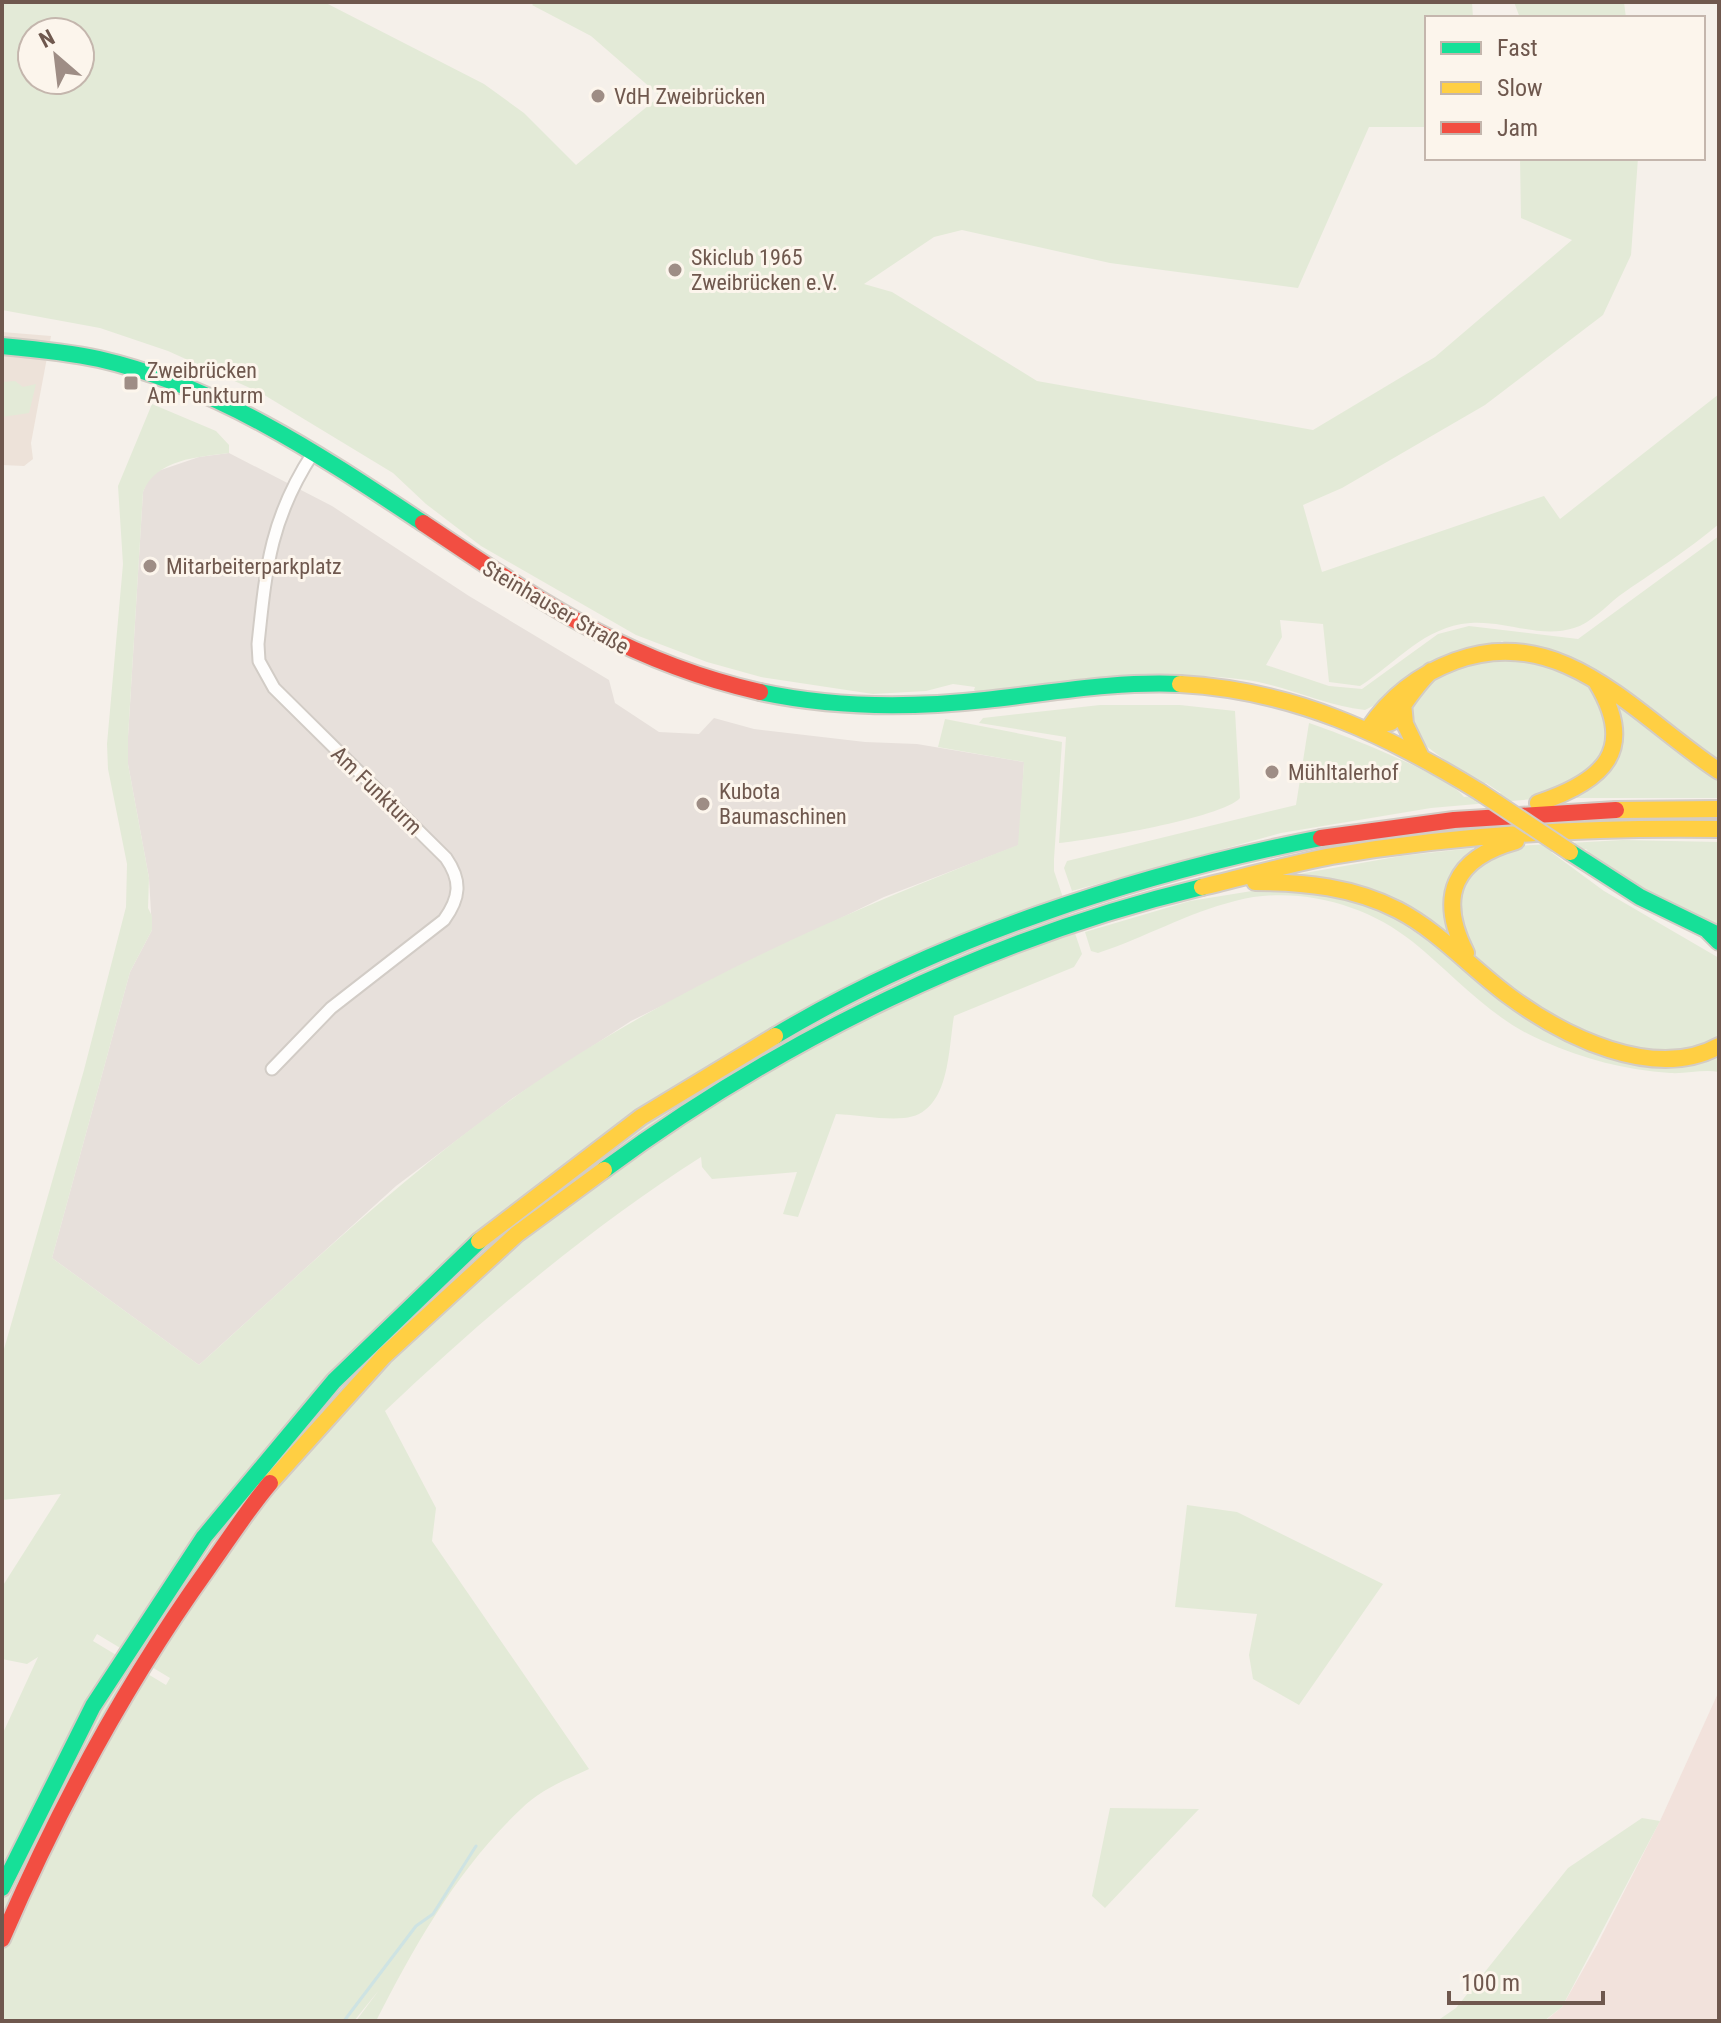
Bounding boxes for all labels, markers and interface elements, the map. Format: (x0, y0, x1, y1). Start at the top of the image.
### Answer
north arrow (16, 16, 96, 96)
legend (1425, 16, 1705, 160)
text: N (35, 25, 59, 53)
text: Fast (1497, 34, 1538, 62)
text: Slow (1497, 74, 1543, 102)
place label: VdH Zweibrücken (614, 84, 765, 109)
marker: VdH Zweibrücken (589, 87, 607, 105)
text: Jam (1497, 114, 1538, 142)
place label: Skiclub 1965 Zweibrücken e.V. (691, 245, 838, 295)
marker: Skiclub 1965 Zweibrücken e.V. (666, 261, 684, 279)
place label: Zweibrücken Am Funkturm (147, 358, 263, 408)
marker: Zweibrücken Am Funkturm (122, 374, 140, 392)
place label: Mitarbeiterparkplatz (166, 554, 342, 579)
street label: Steinhauser Straße (478, 556, 633, 659)
marker: Mitarbeiterparkplatz (141, 557, 159, 575)
street label: Am Funkturm (326, 741, 427, 840)
place label: Mühltalerhof (1288, 760, 1399, 785)
marker: Mühltalerhof (1263, 763, 1281, 781)
place label: Kubota Baumaschinen (719, 779, 847, 829)
marker: Kubota Baumaschinen (694, 795, 712, 813)
scale bar (1449, 1955, 1603, 2005)
text: 100 m (1461, 1969, 1520, 1997)

